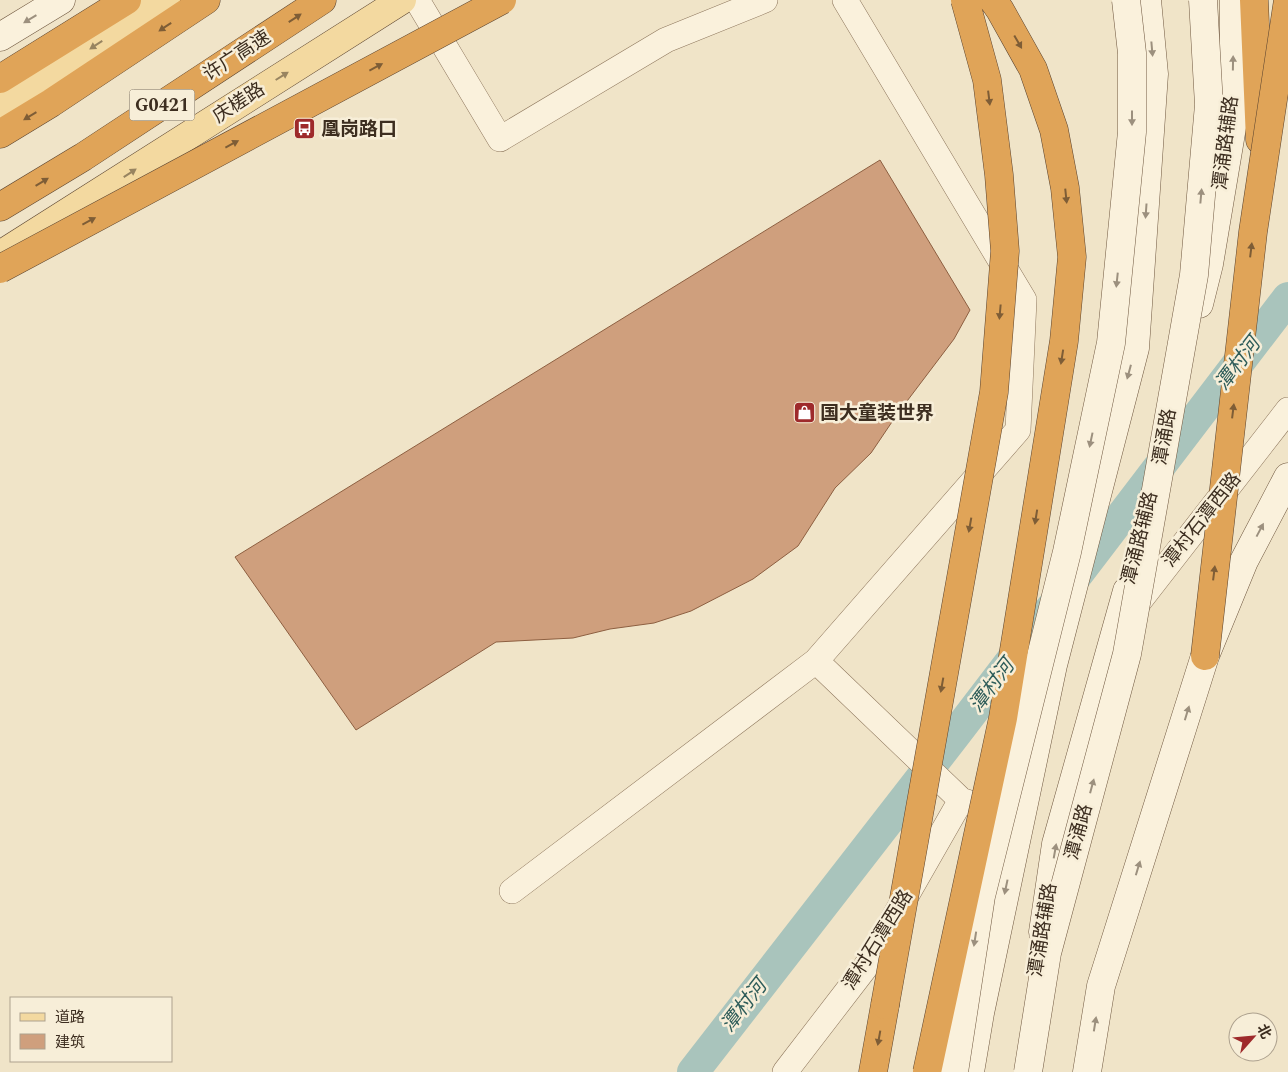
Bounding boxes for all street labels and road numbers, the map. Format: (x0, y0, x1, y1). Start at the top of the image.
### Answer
street label: 许广高速 (197, 23, 277, 89)
street label: 庆槎路 (207, 75, 271, 131)
road number: G0421 (130, 90, 194, 120)
street label: 潭涌路辅路 (1206, 94, 1246, 192)
street label: 潭涌路 (1146, 406, 1184, 468)
street label: 潭村石潭西路 (1155, 466, 1249, 574)
street label: 潭涌路辅路 (1114, 488, 1166, 588)
street label: 潭涌路 (1058, 801, 1100, 863)
street label: 潭涌路辅路 (1021, 881, 1065, 979)
street label: 潭村石潭西路 (835, 884, 921, 996)

